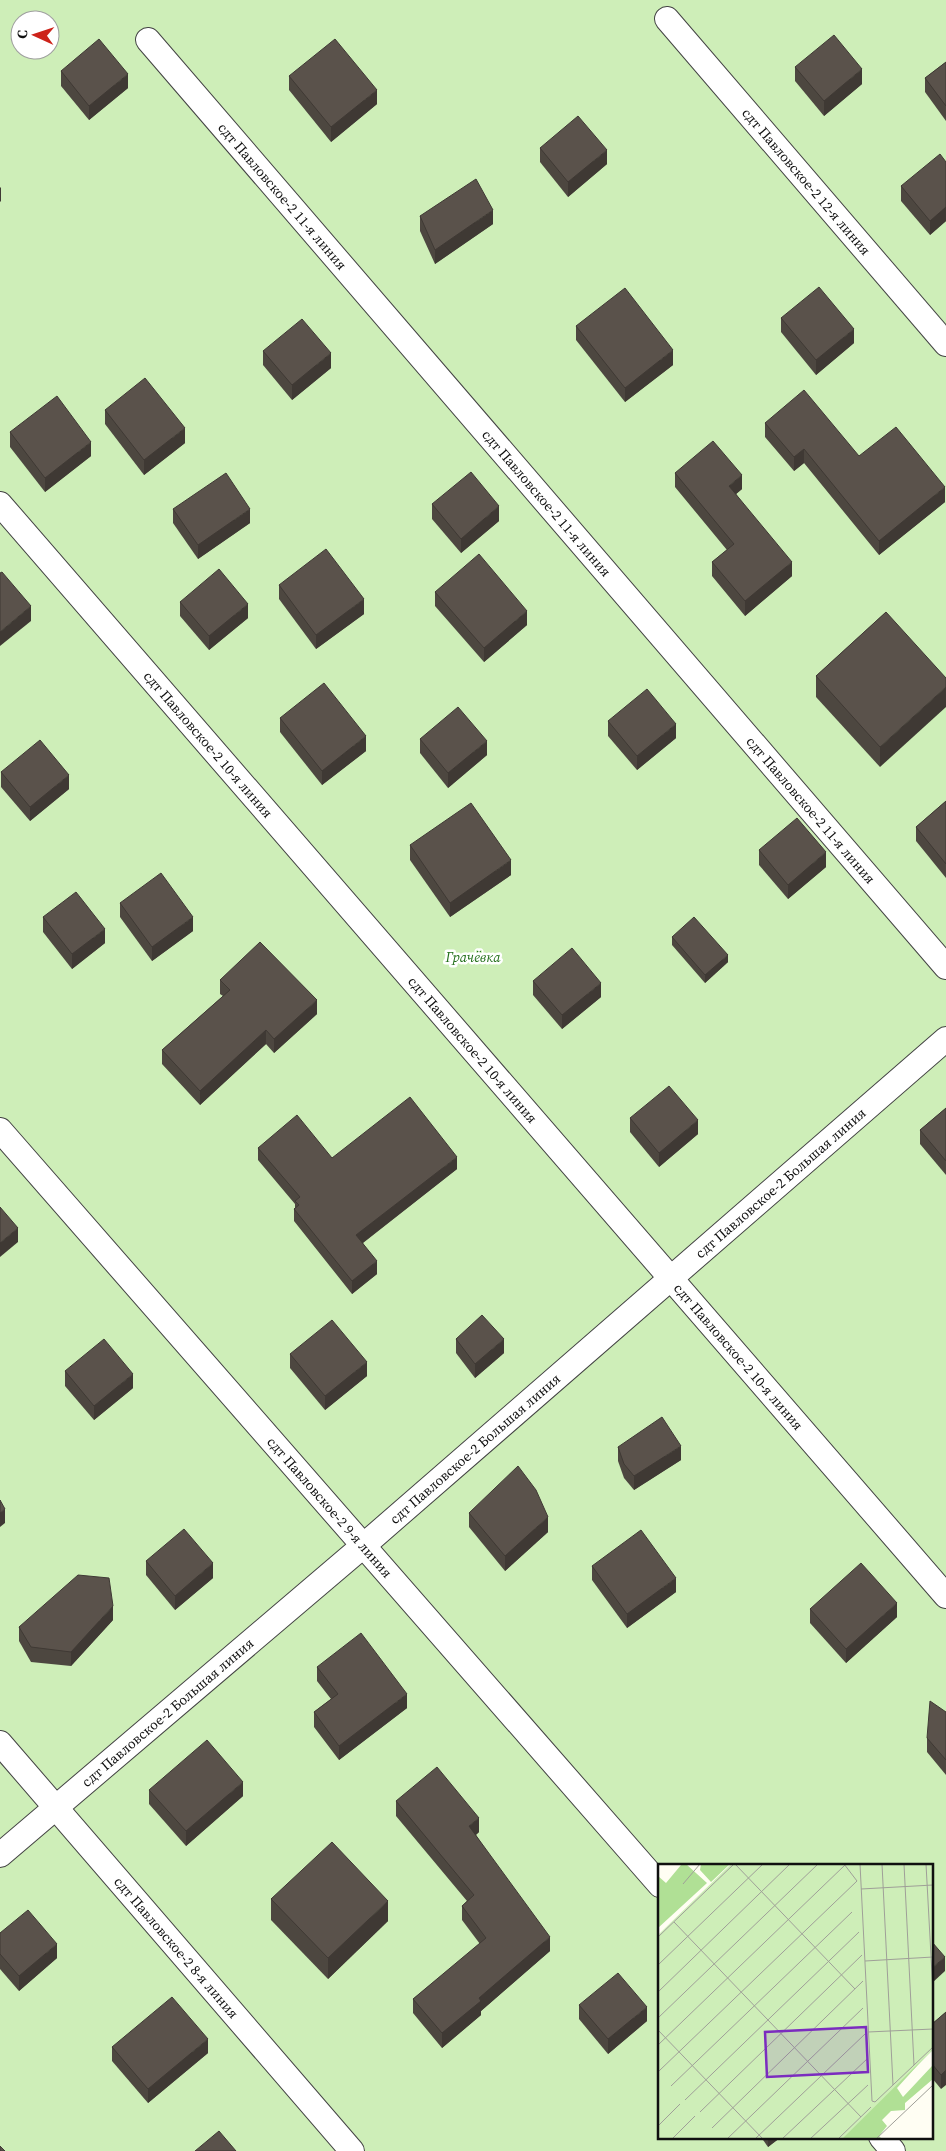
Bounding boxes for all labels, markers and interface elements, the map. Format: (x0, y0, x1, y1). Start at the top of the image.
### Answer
north arrow (10, 10, 60, 60)
text: С (12, 29, 32, 39)
street label: сдт Павловское-2 12-я линия (737, 103, 875, 259)
street label: сдт Павловское-2 11-я линия (213, 118, 351, 274)
street label: сдт Павловское-2 11-я линия (478, 425, 616, 581)
street label: сдт Павловское-2 10-я линия (139, 667, 277, 822)
street label: сдт Павловское-2 11-я линия (742, 732, 880, 888)
park label: Грачёвка (445, 947, 501, 967)
street label: сдт Павловское-2 10-я линия (403, 972, 542, 1127)
street label: сдт Павловское-2 Большая линия (691, 1103, 870, 1263)
street label: сдт Павловское-2 10-я линия (669, 1279, 808, 1434)
street label: сдт Павловское-2 Большая линия (385, 1369, 565, 1529)
street label: сдт Павловское-2 9-я линия (262, 1432, 397, 1582)
street label: сдт Павловское-2 Большая линия (77, 1633, 258, 1791)
inset map (658, 1864, 934, 2138)
street label: сдт Павловское-2 8-я линия (110, 1872, 243, 2023)

